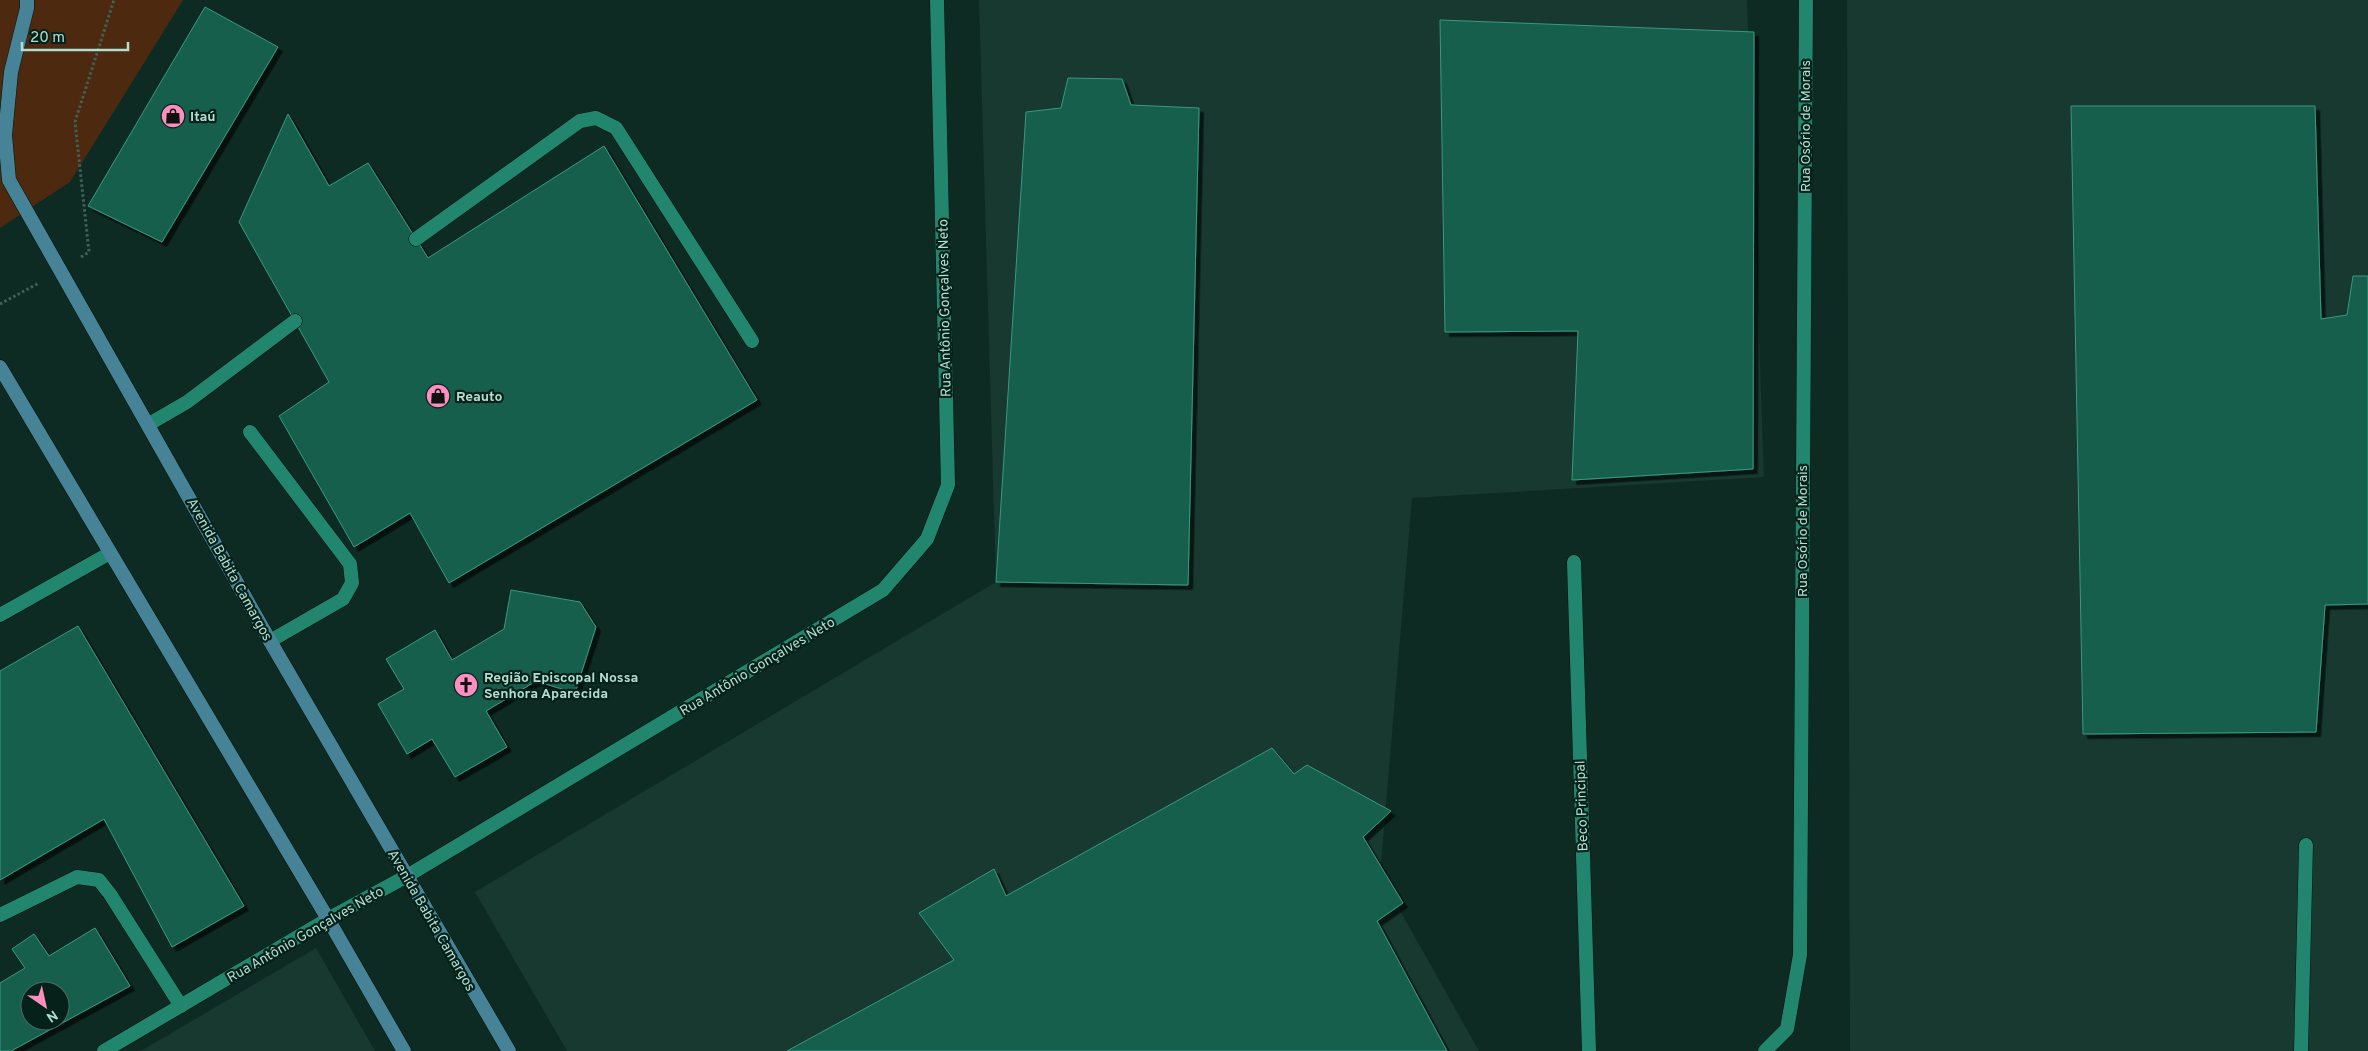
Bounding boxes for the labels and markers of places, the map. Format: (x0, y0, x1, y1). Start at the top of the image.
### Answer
shop icon: Itaú (160, 103, 186, 129)
place label: Itaú (190, 109, 216, 126)
shop icon: Reauto (425, 383, 451, 409)
place label: Reauto (456, 389, 502, 406)
place label: Região Episcopal Nossa Senhora Aparecida (484, 670, 638, 703)
church icon: Região Episcopal Nossa Senhora Aparecida (453, 672, 479, 698)

